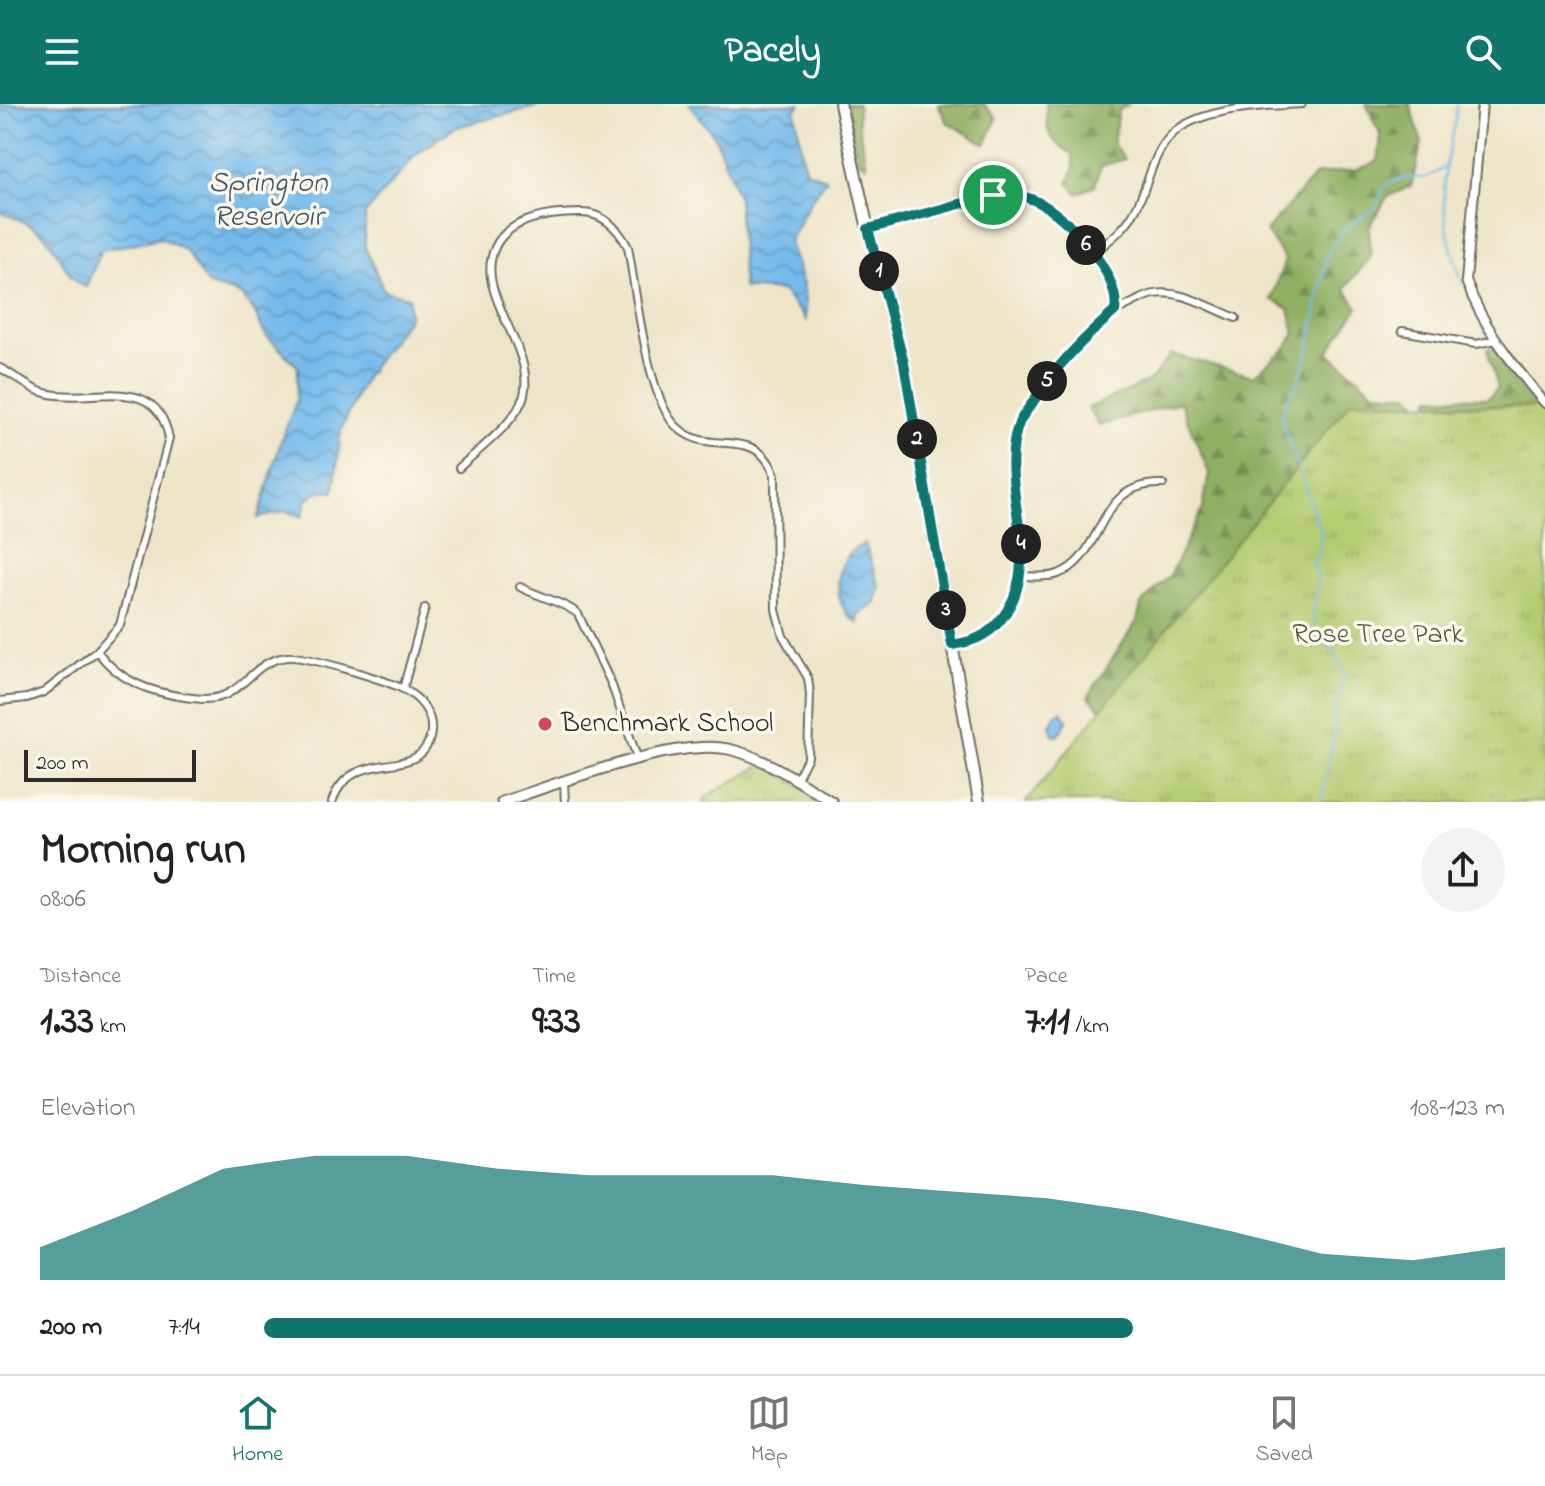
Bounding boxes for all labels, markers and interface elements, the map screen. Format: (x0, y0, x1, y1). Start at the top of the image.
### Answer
text: Pacely (724, 26, 821, 79)
icon: menu (40, 30, 84, 74)
icon: search (1461, 30, 1505, 74)
pin (959, 161, 1027, 229)
water label: Springton Reservoir (208, 162, 329, 240)
icon: arrive (971, 173, 1015, 217)
pin: 6 (1066, 225, 1106, 265)
text: 6 (1081, 229, 1091, 261)
pin: 1 (859, 251, 899, 291)
text: 1 (876, 255, 883, 287)
pin: 5 (1027, 361, 1067, 401)
text: 5 (1041, 365, 1053, 397)
pin: 2 (897, 419, 937, 459)
text: 2 (912, 423, 922, 455)
pin: 4 (1001, 524, 1041, 564)
text: 4 (1016, 528, 1026, 560)
pin: 3 (926, 590, 966, 630)
text: 3 (941, 594, 951, 626)
park label: Rose Tree Park (1292, 615, 1464, 656)
place label: Benchmark School (560, 704, 773, 745)
marker: Benchmark School (536, 715, 554, 733)
scale bar (24, 746, 196, 782)
text: 200 m (36, 748, 89, 780)
text: Morning run (40, 819, 246, 883)
button: share (1421, 828, 1505, 912)
text: 08:06 (40, 881, 86, 919)
text: Distance (40, 961, 121, 993)
text: Time (532, 961, 576, 993)
text: Pace (1025, 961, 1068, 993)
text: 1.33 (40, 993, 94, 1052)
text: 9:33 (532, 993, 581, 1052)
text: 7:11 (1025, 993, 1070, 1052)
text: km (94, 1011, 126, 1043)
text: /km (1070, 1011, 1109, 1043)
text: Elevation (40, 1090, 136, 1128)
text: 108–123 m (1410, 1090, 1505, 1128)
text: 200 m (40, 1309, 102, 1347)
text: 7:14 (168, 1309, 200, 1347)
tab: Home (232, 1391, 283, 1471)
tab: Map (747, 1391, 791, 1471)
tab: Saved (1256, 1391, 1313, 1471)

